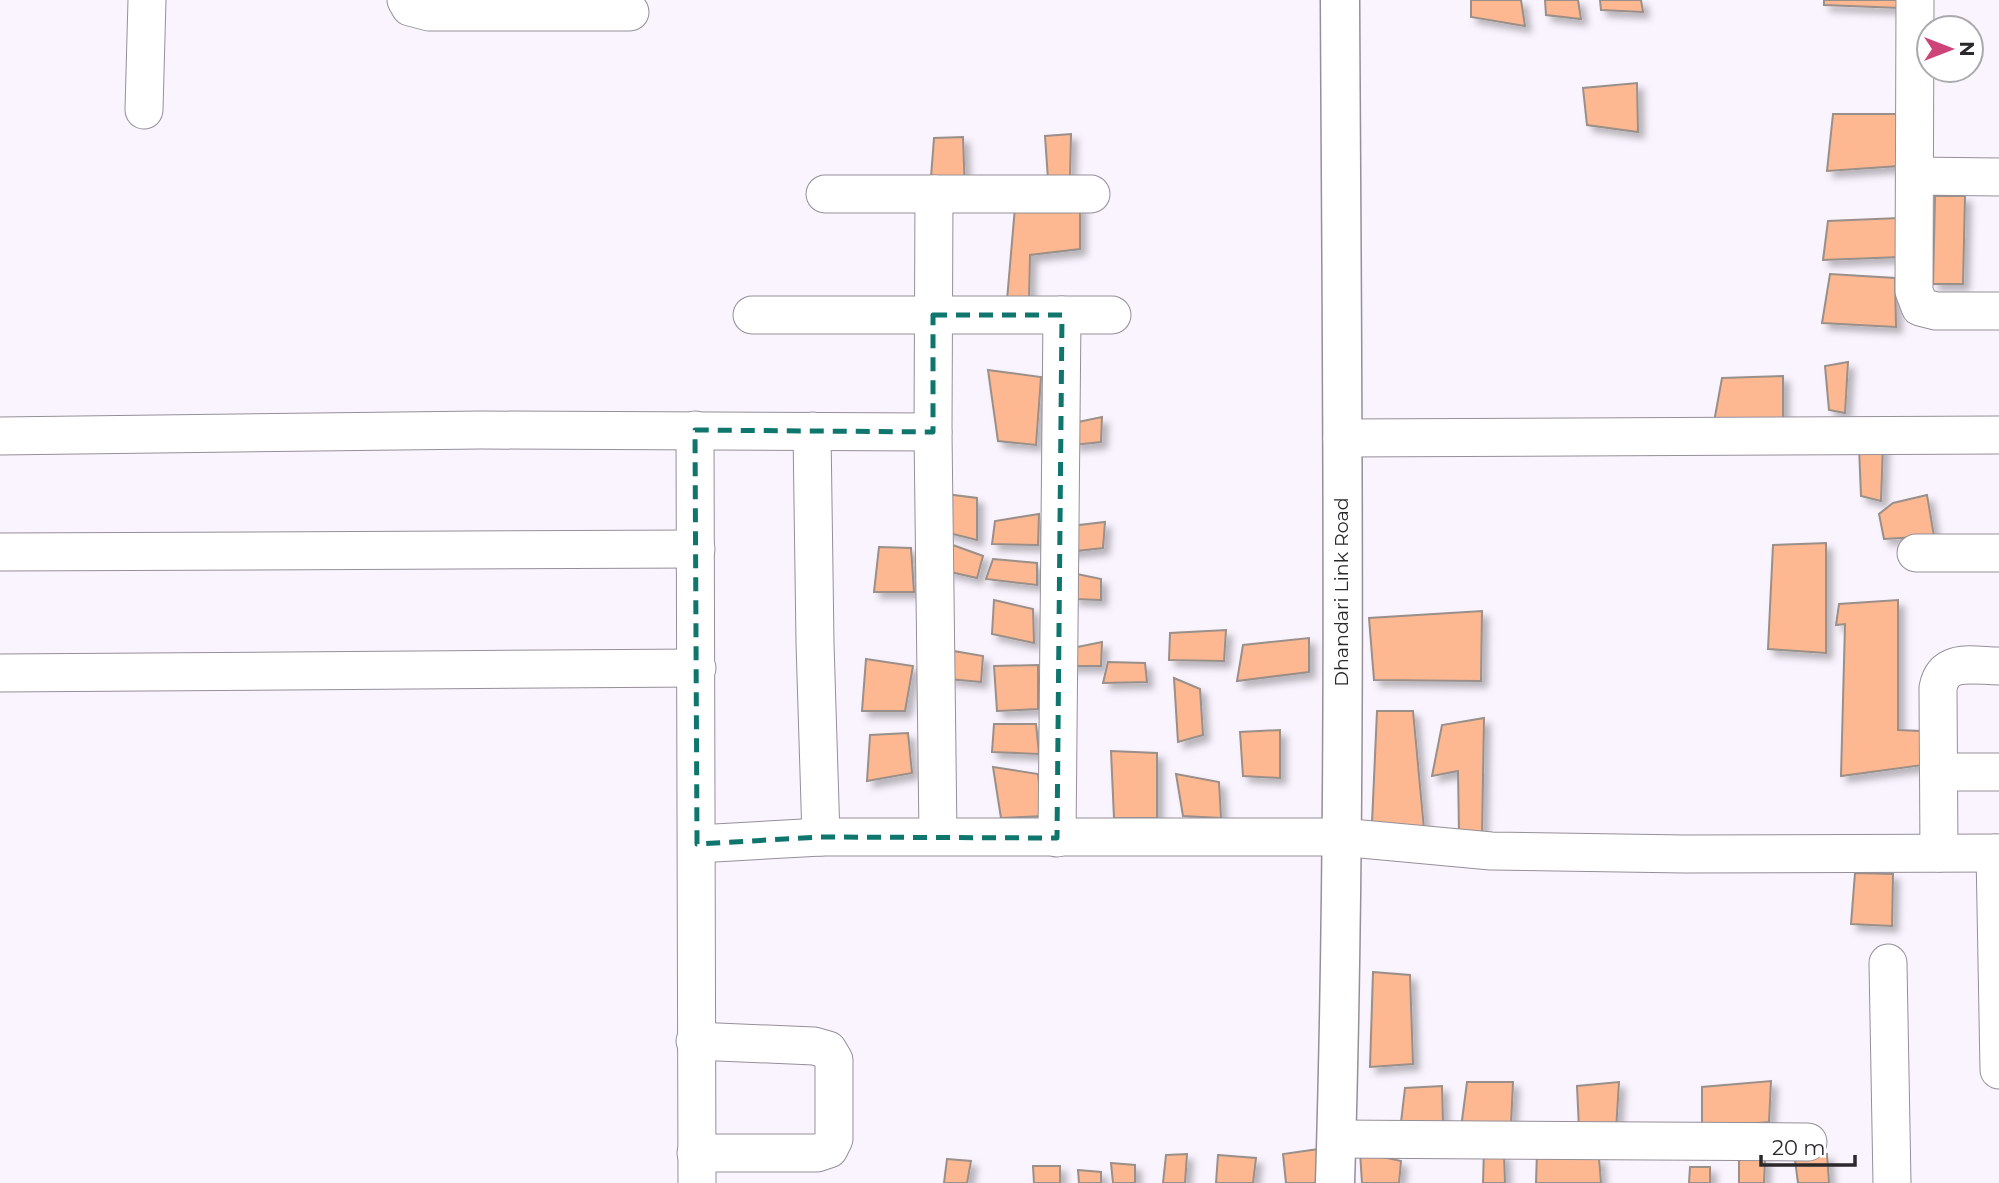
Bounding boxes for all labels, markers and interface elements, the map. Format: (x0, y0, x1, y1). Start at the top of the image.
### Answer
north arrow (1915, 14, 1985, 84)
text: N (1955, 41, 1978, 57)
street label: Dhandari Link Road (1330, 497, 1353, 687)
scale bar (1761, 1124, 1856, 1168)
text: 20 m (1772, 1135, 1826, 1160)

